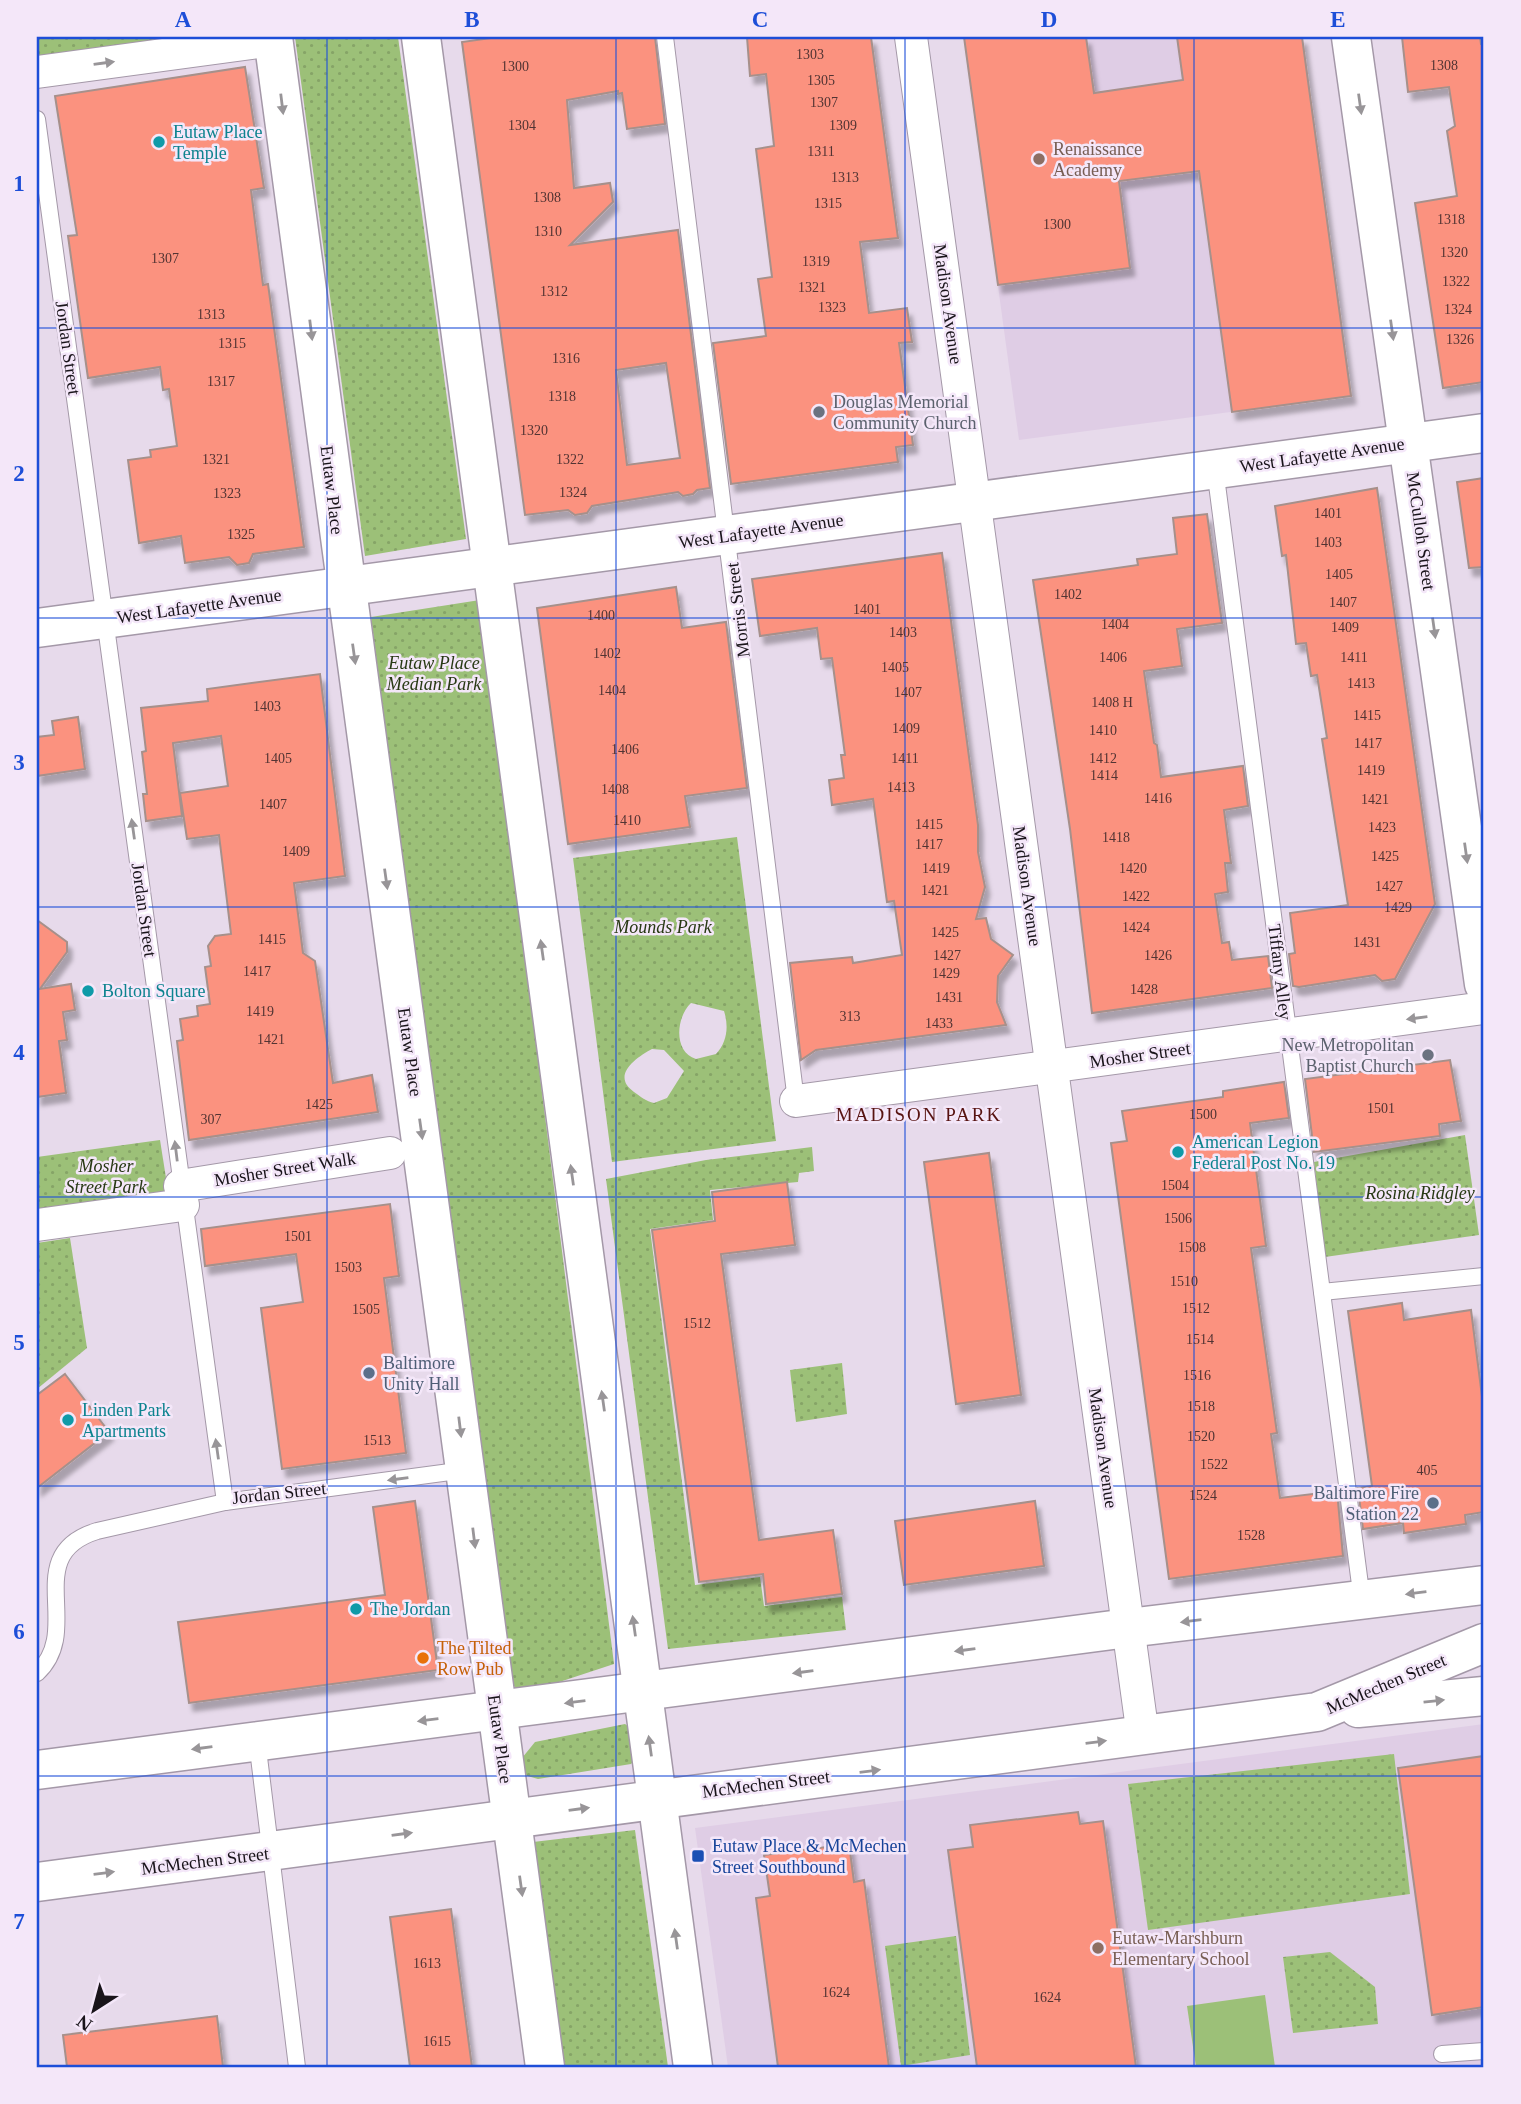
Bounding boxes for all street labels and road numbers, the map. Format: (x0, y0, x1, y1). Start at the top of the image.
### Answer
street label: Madison Avenue (930, 243, 966, 365)
street label: Jordan Street (52, 300, 84, 396)
street label: West Lafayette Avenue (1238, 434, 1406, 476)
street label: Eutaw Place (317, 444, 347, 536)
street label: McCulloh Street (1403, 470, 1439, 592)
street label: West Lafayette Avenue (677, 510, 845, 552)
street label: Morris Street (722, 561, 754, 659)
street label: West Lafayette Avenue (115, 585, 283, 627)
street label: Madison Avenue (1009, 825, 1045, 947)
street label: Jordan Street (128, 862, 160, 958)
street label: Tiffany Alley (1264, 923, 1296, 1021)
street label: Eutaw Place (394, 1006, 426, 1098)
street label: Mosher Street (1088, 1038, 1192, 1072)
street label: Mosher Street Walk (213, 1148, 357, 1190)
street label: Madison Avenue (1085, 1387, 1121, 1509)
street label: Jordan Street (231, 1478, 327, 1508)
street label: McMechen Street (1323, 1650, 1449, 1718)
street label: Eutaw Place (484, 1693, 516, 1785)
street label: McMechen Street (701, 1766, 831, 1802)
street label: McMechen Street (140, 1843, 270, 1879)

